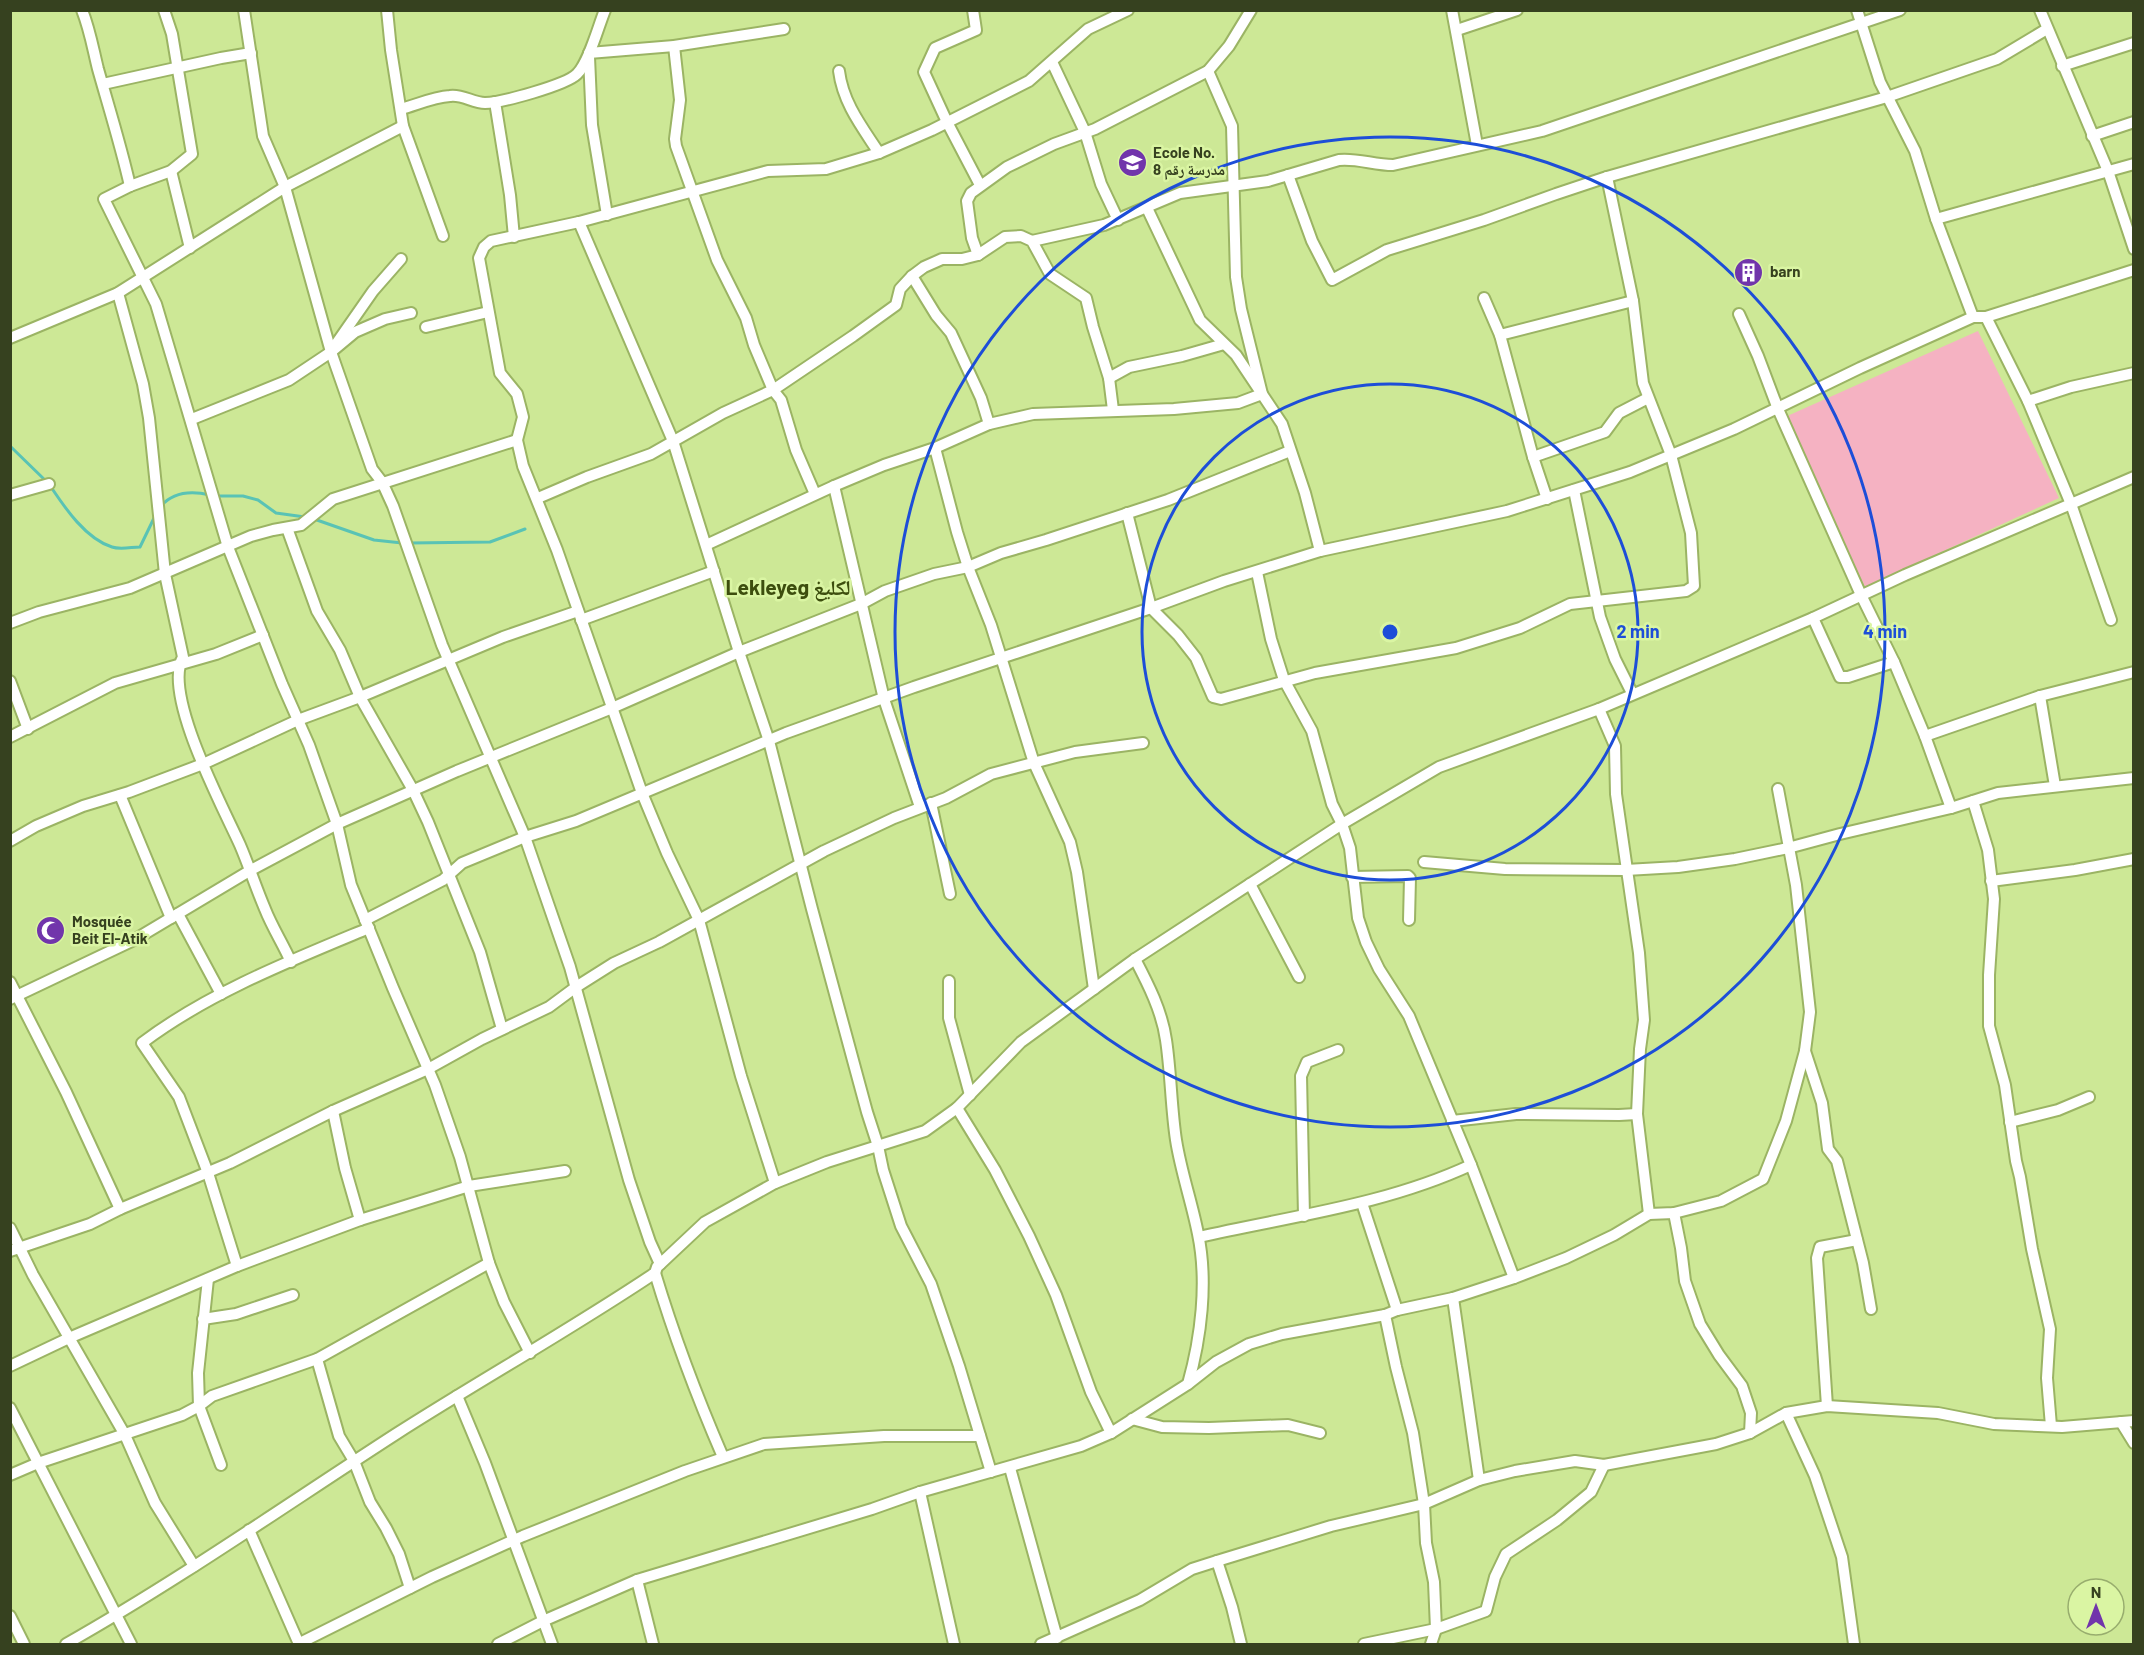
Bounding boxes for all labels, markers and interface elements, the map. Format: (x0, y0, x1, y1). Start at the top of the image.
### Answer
place label: Ecole No. 8 مدرسة رقم (1153, 143, 1225, 180)
school or university icon: Ecole No. 8 مدرسة رقم (1116, 146, 1148, 178)
building icon: barn (1733, 256, 1765, 288)
place label: barn (1770, 262, 1800, 280)
district label: Lekleyeg لكليغ (726, 574, 851, 602)
text: 2 min (1616, 620, 1660, 642)
text: 4 min (1863, 620, 1907, 642)
centre of rings (1380, 622, 1400, 642)
place label: Mosquée Beit El-Atik (72, 912, 148, 947)
mosque icon: Mosquée Beit El-Atik (35, 915, 67, 947)
north arrow (2066, 1577, 2126, 1637)
text: N (2091, 1582, 2101, 1601)

